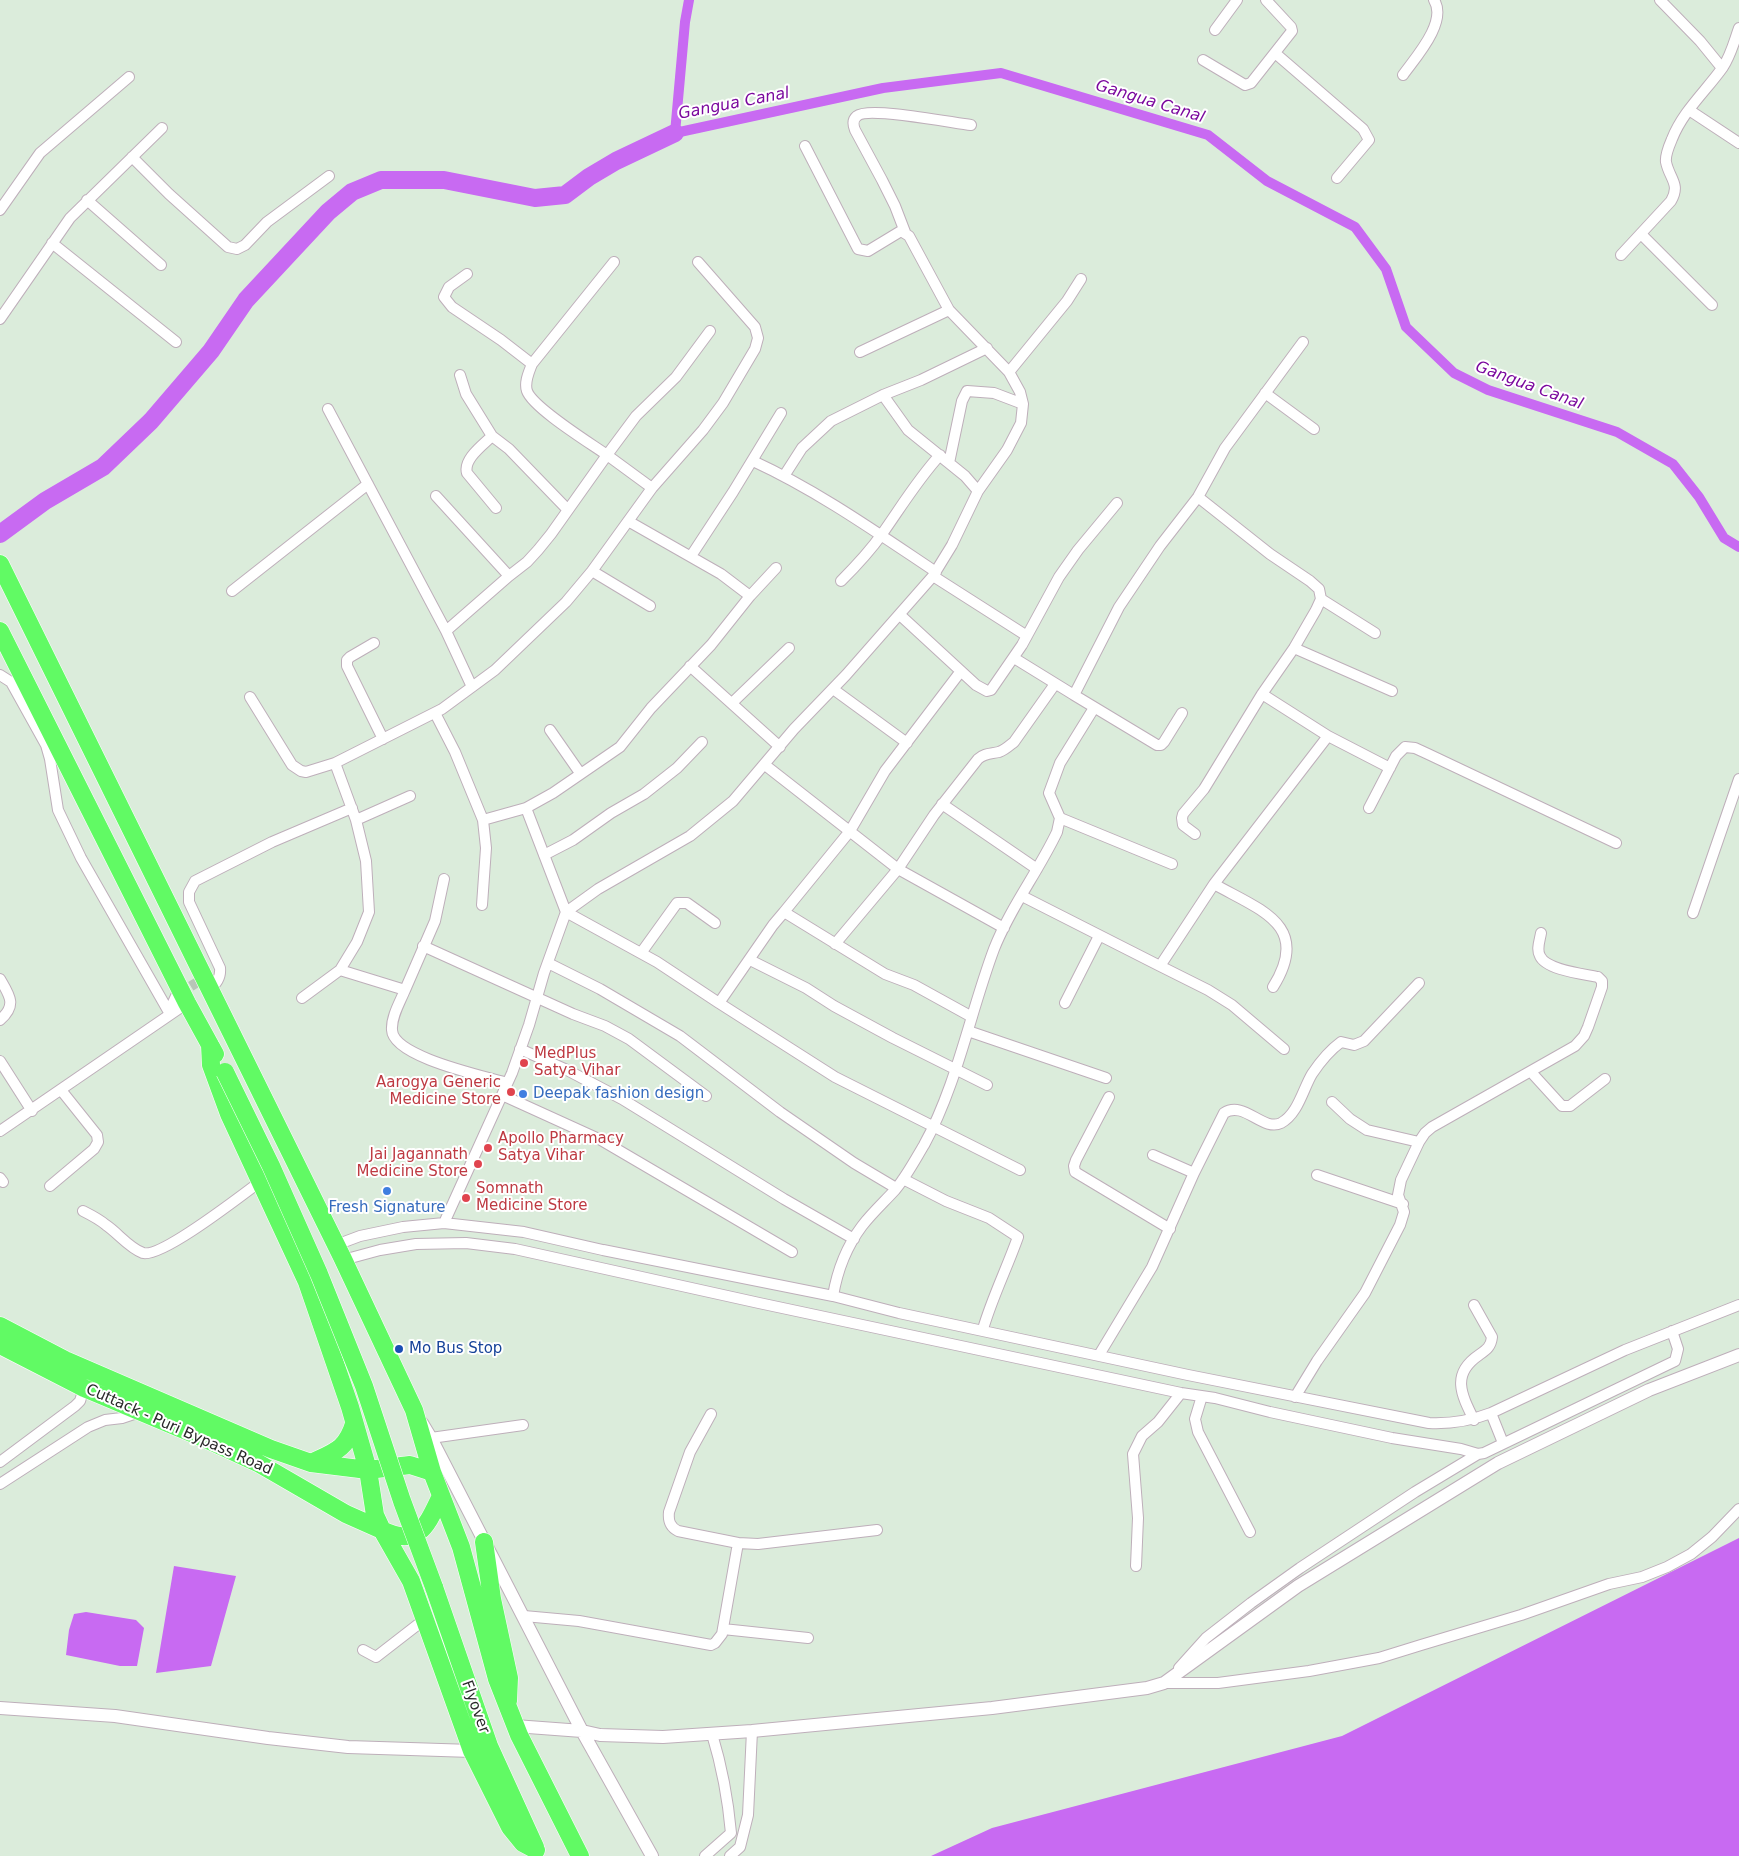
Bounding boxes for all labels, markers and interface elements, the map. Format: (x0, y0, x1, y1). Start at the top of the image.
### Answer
water label: Gangua Canal (1093, 76, 1207, 128)
water label: Gangua Canal (677, 84, 791, 124)
water label: Gangua Canal (1473, 358, 1585, 414)
place label: MedPlus Satya Vihar (534, 1045, 620, 1080)
marker: MedPlus Satya Vihar (518, 1057, 530, 1069)
place label: Aarogya Generic Medicine Store (376, 1074, 501, 1109)
place label: Deepak fashion design (533, 1085, 704, 1103)
marker: Aarogya Generic Medicine Store (505, 1086, 517, 1098)
marker: Deepak fashion design (517, 1088, 529, 1100)
place label: Apollo Pharmacy Satya Vihar (498, 1130, 624, 1165)
marker: Apollo Pharmacy Satya Vihar (482, 1142, 494, 1154)
place label: Jai Jagannath Medicine Store (357, 1146, 468, 1181)
marker: Jai Jagannath Medicine Store (472, 1158, 484, 1170)
place label: Somnath Medicine Store (476, 1180, 587, 1215)
marker: Fresh Signature (381, 1185, 393, 1197)
marker: Somnath Medicine Store (460, 1192, 472, 1204)
place label: Fresh Signature (328, 1199, 446, 1217)
place label: Mo Bus Stop (409, 1340, 502, 1358)
marker: Mo Bus Stop (393, 1343, 405, 1355)
street label: Cuttack - Puri Bypass Road (83, 1381, 275, 1479)
street label: Flyover (457, 1678, 493, 1736)

